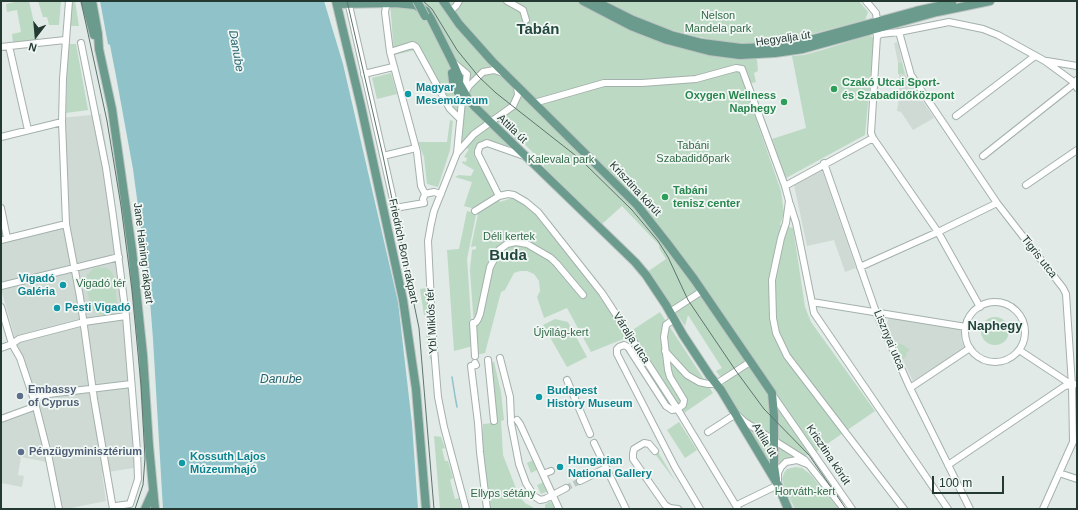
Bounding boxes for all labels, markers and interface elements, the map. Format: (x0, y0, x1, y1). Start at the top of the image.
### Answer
park label: Nelson Mandela park (685, 9, 751, 35)
north arrow (16, 16, 56, 56)
district label: Tabán (516, 21, 560, 39)
water label: Danube (225, 29, 247, 73)
street label: Hegyalja út (755, 29, 811, 49)
text: N (27, 41, 38, 54)
place label: Czakó Utcai Sport- és Szabadidőközpont (842, 76, 954, 102)
place label: Magyar Mesemúzeum (416, 81, 488, 107)
marker: Czakó Utcai Sport- és Szabadidőközpont (829, 84, 839, 94)
marker: Magyar Mesemúzeum (403, 89, 413, 99)
place label: Oxygen Wellness Naphegy (685, 89, 776, 115)
marker: Oxygen Wellness Naphegy (779, 97, 789, 107)
street label: Attila út (494, 112, 530, 146)
park label: Tabáni Szabadidőpark (656, 139, 730, 165)
park label: Kalevala park (528, 153, 594, 167)
street label: Krisztina körút (606, 159, 664, 219)
place label: Tabáni tenisz center (673, 184, 740, 210)
marker: Tabáni tenisz center (660, 192, 670, 202)
street label: Friedrich Born rakpart (385, 198, 421, 304)
street label: Jane Haining rakpart (130, 202, 156, 304)
park label: Déli kertek (483, 230, 535, 244)
street label: Tigris utca (1018, 233, 1060, 281)
district label: Buda (489, 247, 527, 265)
place label: Vigadó Galéria (18, 272, 55, 298)
park label: Vigadó tér (76, 277, 126, 291)
marker: Vigadó Galéria (58, 280, 68, 290)
street label: Ybl Miklós tér (424, 288, 440, 354)
place label: Pesti Vigadó (65, 301, 131, 315)
marker: Pesti Vigadó (52, 303, 62, 313)
street label: Lisznyai utca (871, 308, 907, 372)
street label: Váralja utca (610, 310, 652, 366)
district label: Naphegy (968, 318, 1022, 334)
park label: Újvilág-kert (533, 326, 589, 340)
water label: Danube (260, 373, 302, 387)
place label: Embassy of Cyprus (28, 383, 79, 409)
place label: Budapest History Museum (547, 384, 633, 410)
marker: Embassy of Cyprus (15, 391, 25, 401)
marker: Budapest History Museum (534, 392, 544, 402)
street label: Attila út (749, 421, 779, 459)
street label: Krisztina körút (803, 422, 853, 488)
place label: Pénzügyminisztérium (29, 445, 142, 459)
marker: Pénzügyminisztérium (16, 447, 26, 457)
place label: Kossuth Lajos Múzeumhajó (190, 450, 266, 476)
place label: Hungarian National Gallery (568, 454, 652, 480)
marker: Kossuth Lajos Múzeumhajó (177, 458, 187, 468)
marker: Hungarian National Gallery (555, 462, 565, 472)
scale bar (934, 468, 1006, 494)
text: 100 m (939, 476, 972, 490)
park label: Horváth-kert (775, 485, 835, 499)
park label: Ellyps sétány (471, 487, 535, 501)

